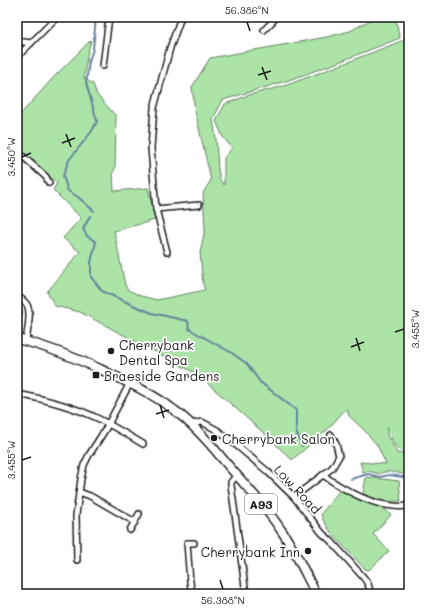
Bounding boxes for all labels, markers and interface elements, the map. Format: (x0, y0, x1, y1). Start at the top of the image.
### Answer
text: 56.386°N (225, 3, 269, 17)
text: 3.450°W (4, 137, 18, 177)
text: 3.455°W (408, 309, 422, 348)
place label: Cherrybank Dental Spa (119, 336, 194, 368)
marker: Cherrybank Dental Spa (106, 346, 116, 356)
place label: Braeside Gardens (104, 367, 220, 384)
marker: Braeside Gardens (91, 370, 101, 380)
place label: Cherrybank Salon (222, 430, 335, 447)
marker: Cherrybank Salon (209, 433, 219, 443)
text: 3.455°W (4, 440, 18, 479)
street label: Low Road (271, 461, 325, 517)
road number: A93 (245, 494, 277, 514)
place label: Cherrybank Inn (201, 543, 300, 560)
marker: Cherrybank Inn (303, 546, 313, 556)
text: 56.388°N (201, 593, 245, 607)

